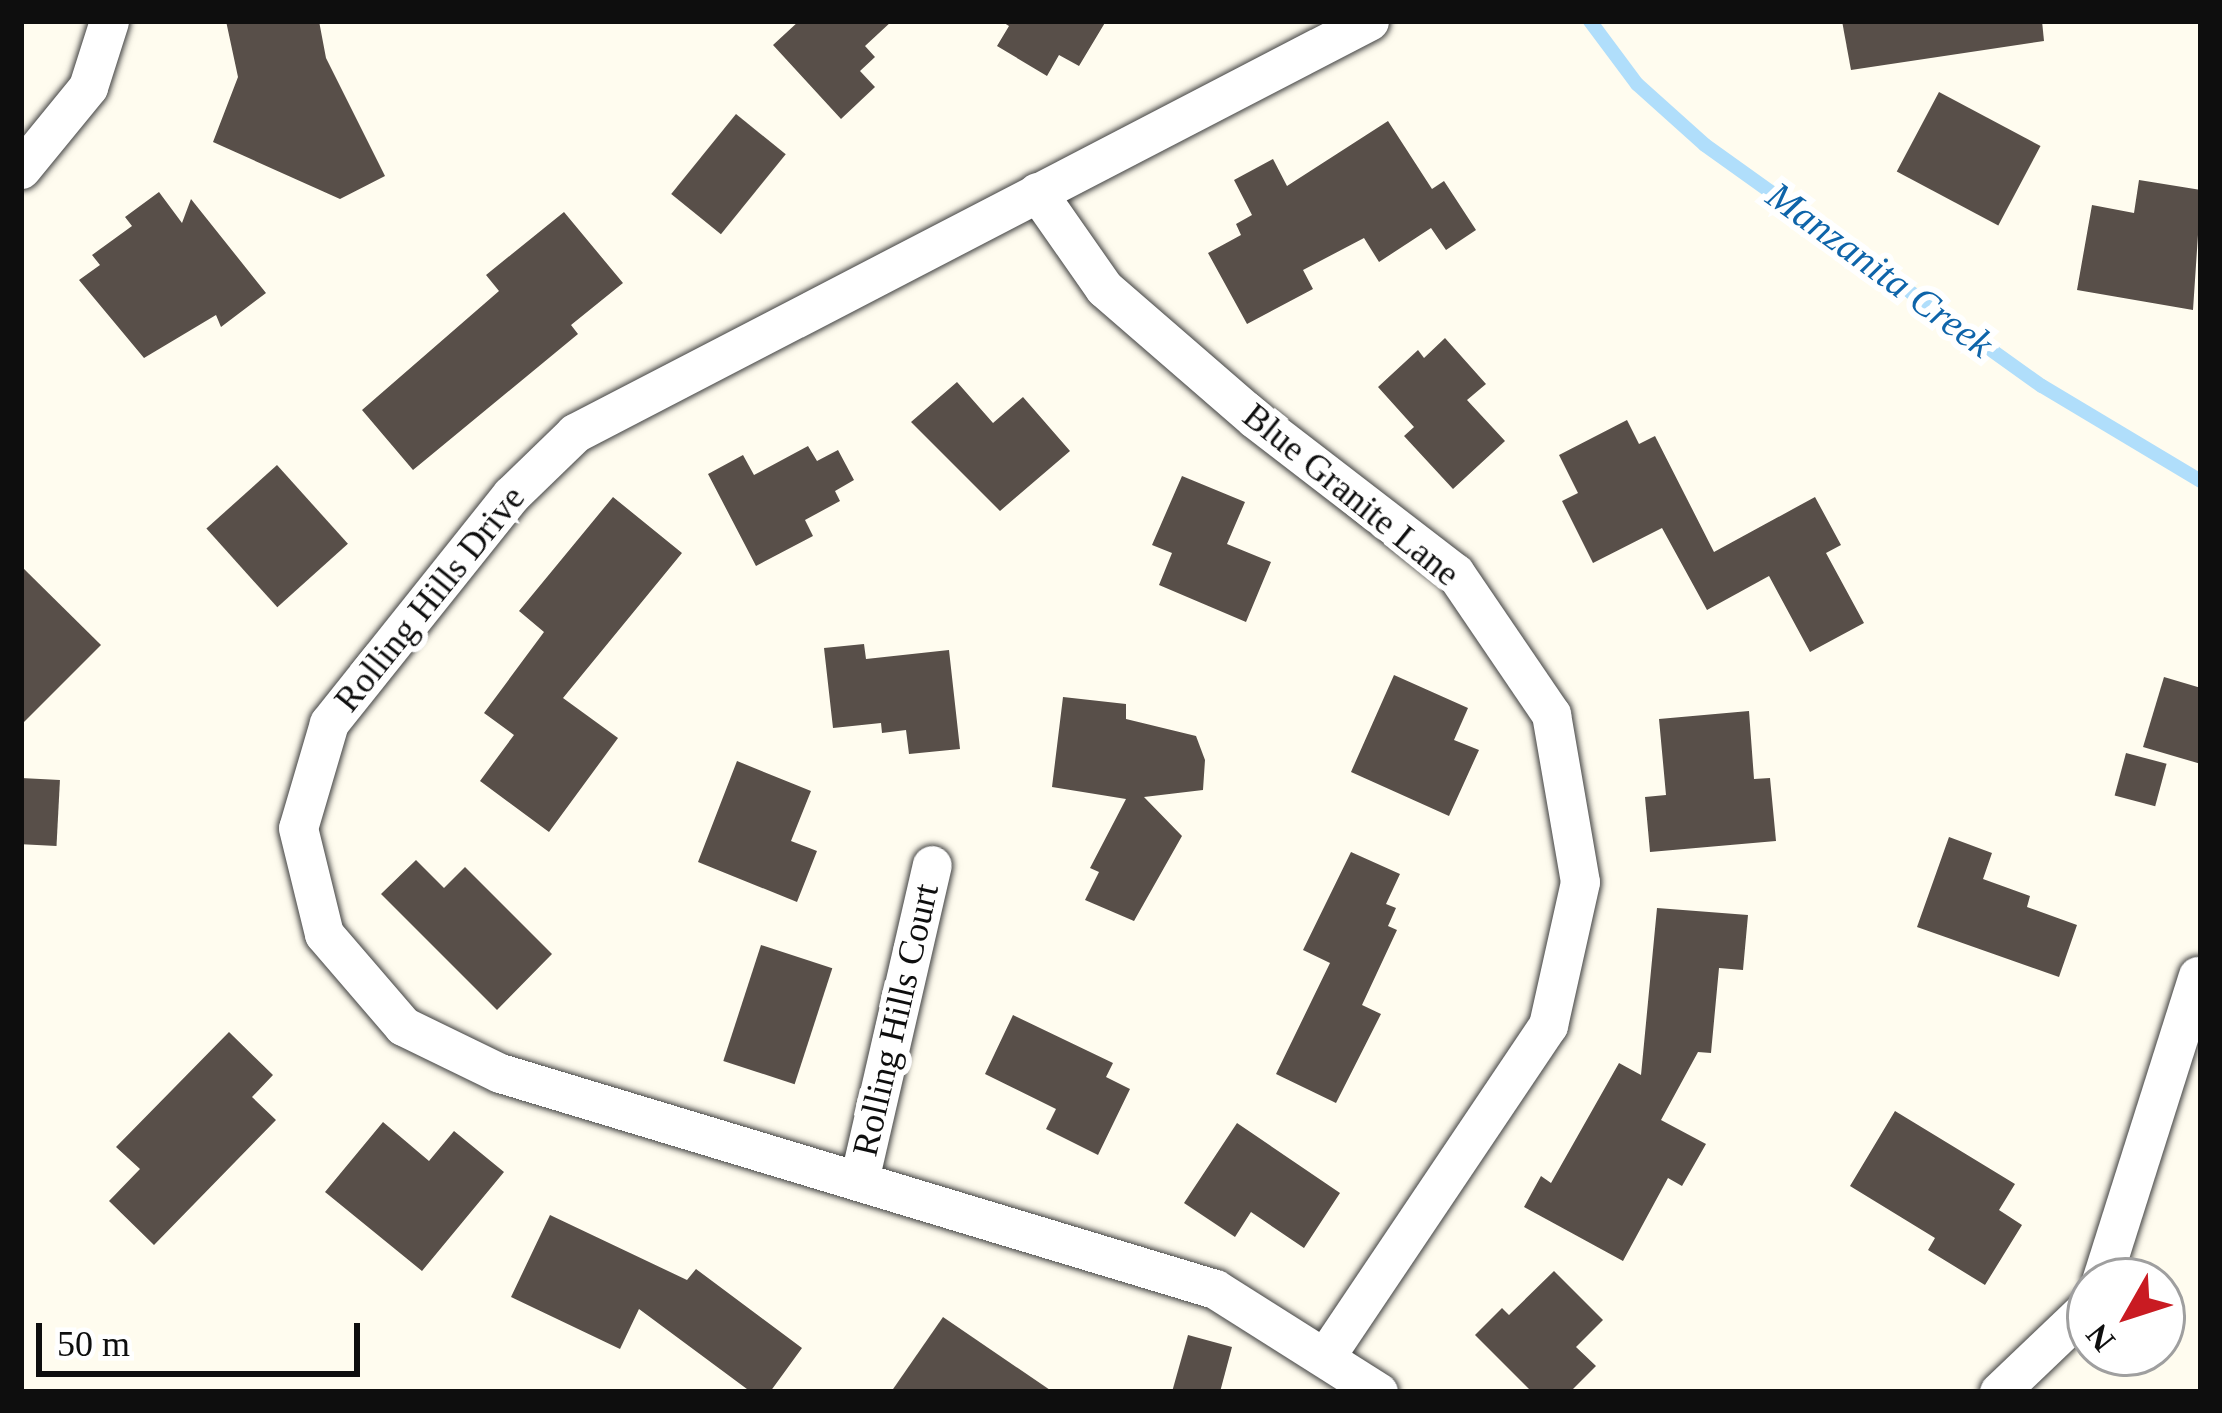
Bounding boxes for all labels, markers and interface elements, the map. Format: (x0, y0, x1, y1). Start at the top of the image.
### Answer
water label: Manzanita Creek (1758, 172, 2002, 368)
street label: Blue Granite Lane (1234, 395, 1468, 595)
street label: Rolling Hills Drive (326, 477, 534, 721)
street label: Rolling Hills Court (844, 880, 948, 1160)
north arrow (2066, 1257, 2186, 1377)
scale bar (42, 1299, 366, 1373)
text: N (2079, 1317, 2122, 1358)
text: 50 m (57, 1324, 130, 1364)

